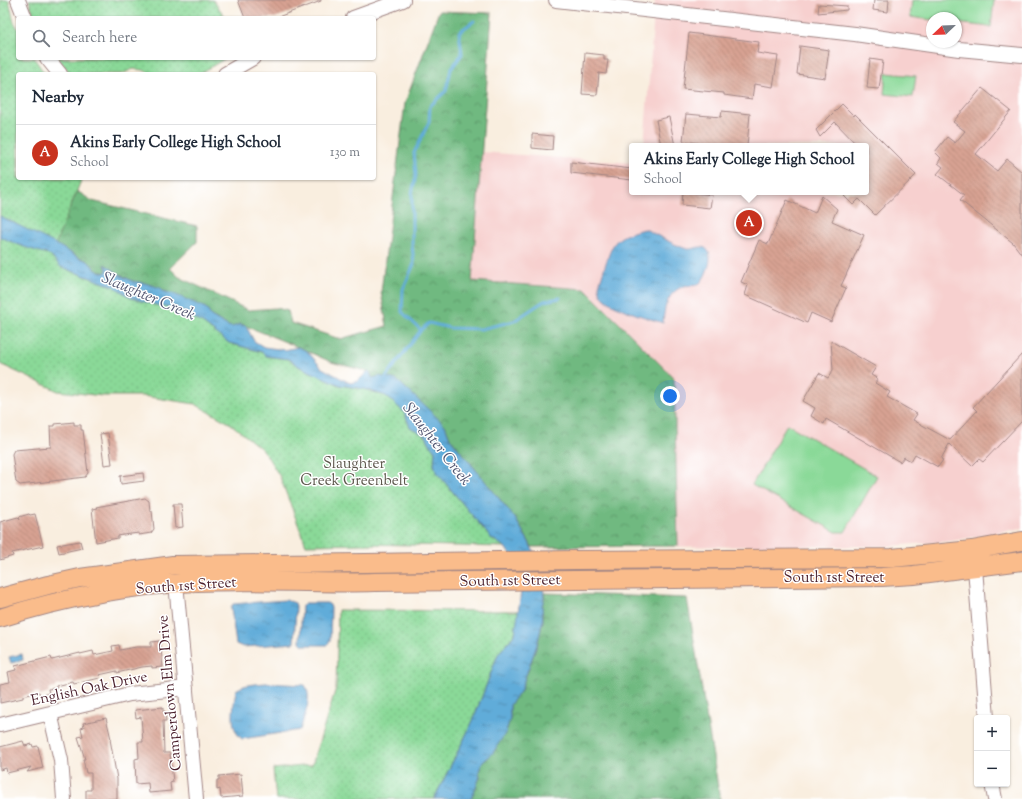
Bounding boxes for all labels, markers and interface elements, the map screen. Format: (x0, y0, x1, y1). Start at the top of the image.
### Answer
north arrow (926, 12, 962, 48)
search box (16, 16, 376, 60)
icon: search (30, 27, 52, 49)
text: Search here (62, 28, 137, 49)
text: Nearby (32, 86, 84, 110)
text: Akins Early College High School (70, 133, 281, 154)
popup (629, 143, 869, 195)
text: A (40, 144, 50, 162)
text: 130 m (330, 144, 360, 162)
text: Akins Early College High School (643, 150, 855, 171)
text: School (70, 154, 109, 172)
text: School (643, 171, 682, 189)
pin: A (736, 208, 762, 238)
water label: Slaughter Creek (98, 267, 198, 327)
your location (660, 386, 680, 406)
water label: Slaughter Creek (396, 398, 476, 491)
park label: Slaughter Creek Greenbelt (300, 454, 408, 492)
street label: South 1st Street (784, 568, 884, 589)
street label: South 1st Street (459, 570, 561, 593)
street label: South 1st Street (135, 573, 237, 600)
street label: Camperdown Elm Drive (153, 614, 188, 772)
street label: English Oak Drive (29, 667, 150, 712)
map controls (974, 715, 1010, 787)
button: + (974, 715, 1010, 751)
button: − (974, 751, 1010, 787)

